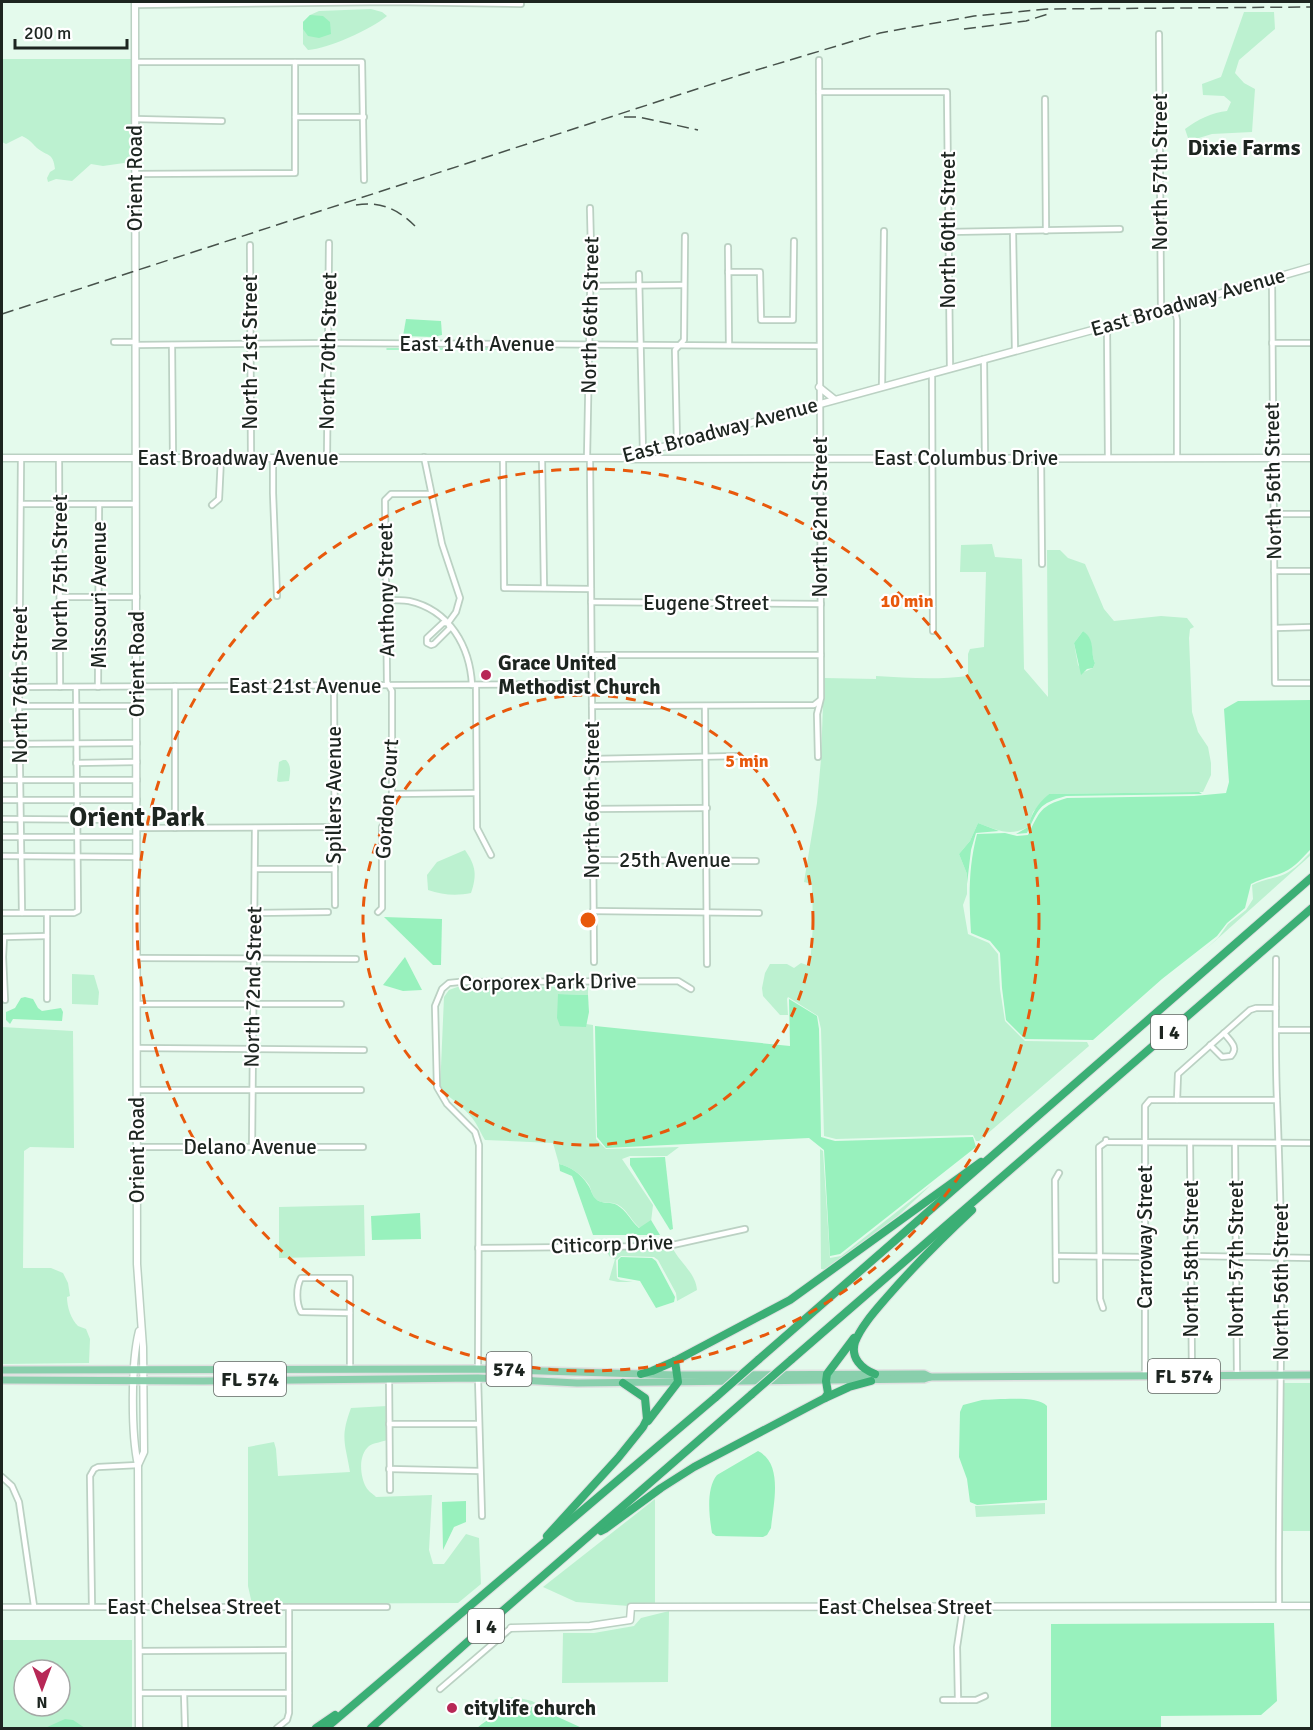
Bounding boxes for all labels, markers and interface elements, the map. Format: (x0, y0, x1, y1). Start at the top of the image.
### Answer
scale bar (15, 12, 128, 50)
text: 200 m (24, 22, 71, 44)
street label: North 57th Street (1147, 93, 1173, 251)
street label: Orient Road (122, 125, 148, 231)
district label: Dixie Farms (1188, 134, 1301, 161)
street label: North 60th Street (935, 151, 961, 309)
street label: North 66th Street (576, 236, 604, 394)
street label: East Broadway Avenue (1088, 262, 1288, 342)
street label: North 70th Street (314, 272, 342, 430)
street label: North 71st Street (237, 274, 263, 430)
street label: East 14th Avenue (399, 331, 555, 357)
street label: East Broadway Avenue (619, 391, 821, 469)
street label: North 56th Street (1259, 402, 1287, 560)
street label: North 62nd Street (807, 436, 833, 598)
street label: East Broadway Avenue (137, 445, 339, 471)
street label: East Columbus Drive (874, 445, 1058, 471)
street label: North 75th Street (47, 494, 73, 652)
street label: Missouri Avenue (86, 521, 112, 669)
street label: Anthony Street (372, 523, 400, 657)
street label: Eugene Street (643, 590, 769, 616)
text: 10 min (880, 590, 934, 612)
street label: North 76th Street (7, 606, 33, 764)
street label: Orient Road (124, 611, 150, 717)
place label: Grace United Methodist Church (498, 650, 661, 700)
marker: Grace United Methodist Church (479, 668, 493, 682)
street label: East 21st Avenue (228, 673, 382, 699)
street label: North 66th Street (579, 721, 605, 879)
street label: Spillers Avenue (321, 726, 347, 864)
street label: Gordon Court (370, 738, 404, 860)
text: 5 min (725, 750, 769, 772)
district label: Orient Park (69, 801, 205, 834)
street label: 25th Avenue (619, 847, 731, 873)
street label: North 72nd Street (239, 906, 267, 1068)
centre of rings (578, 910, 598, 930)
street label: Corporex Park Drive (459, 967, 637, 997)
road number: I 4 (1151, 1015, 1187, 1049)
street label: Orient Road (124, 1097, 150, 1203)
street label: Delano Avenue (183, 1134, 317, 1160)
street label: Carroway Street (1132, 1165, 1158, 1309)
street label: North 58th Street (1178, 1180, 1204, 1338)
street label: North 57th Street (1223, 1180, 1249, 1338)
street label: North 56th Street (1268, 1203, 1294, 1361)
street label: Citicorp Drive (550, 1229, 674, 1259)
road number: 574 (486, 1352, 532, 1386)
road number: FL 574 (1148, 1359, 1220, 1393)
road number: FL 574 (214, 1362, 286, 1396)
street label: East Chelsea Street (107, 1594, 281, 1620)
street label: East Chelsea Street (818, 1594, 992, 1620)
road number: I 4 (468, 1609, 504, 1643)
north arrow (12, 1658, 72, 1718)
text: N (36, 1692, 48, 1712)
place label: citylife church (464, 1695, 596, 1721)
marker: citylife church (445, 1701, 459, 1715)

